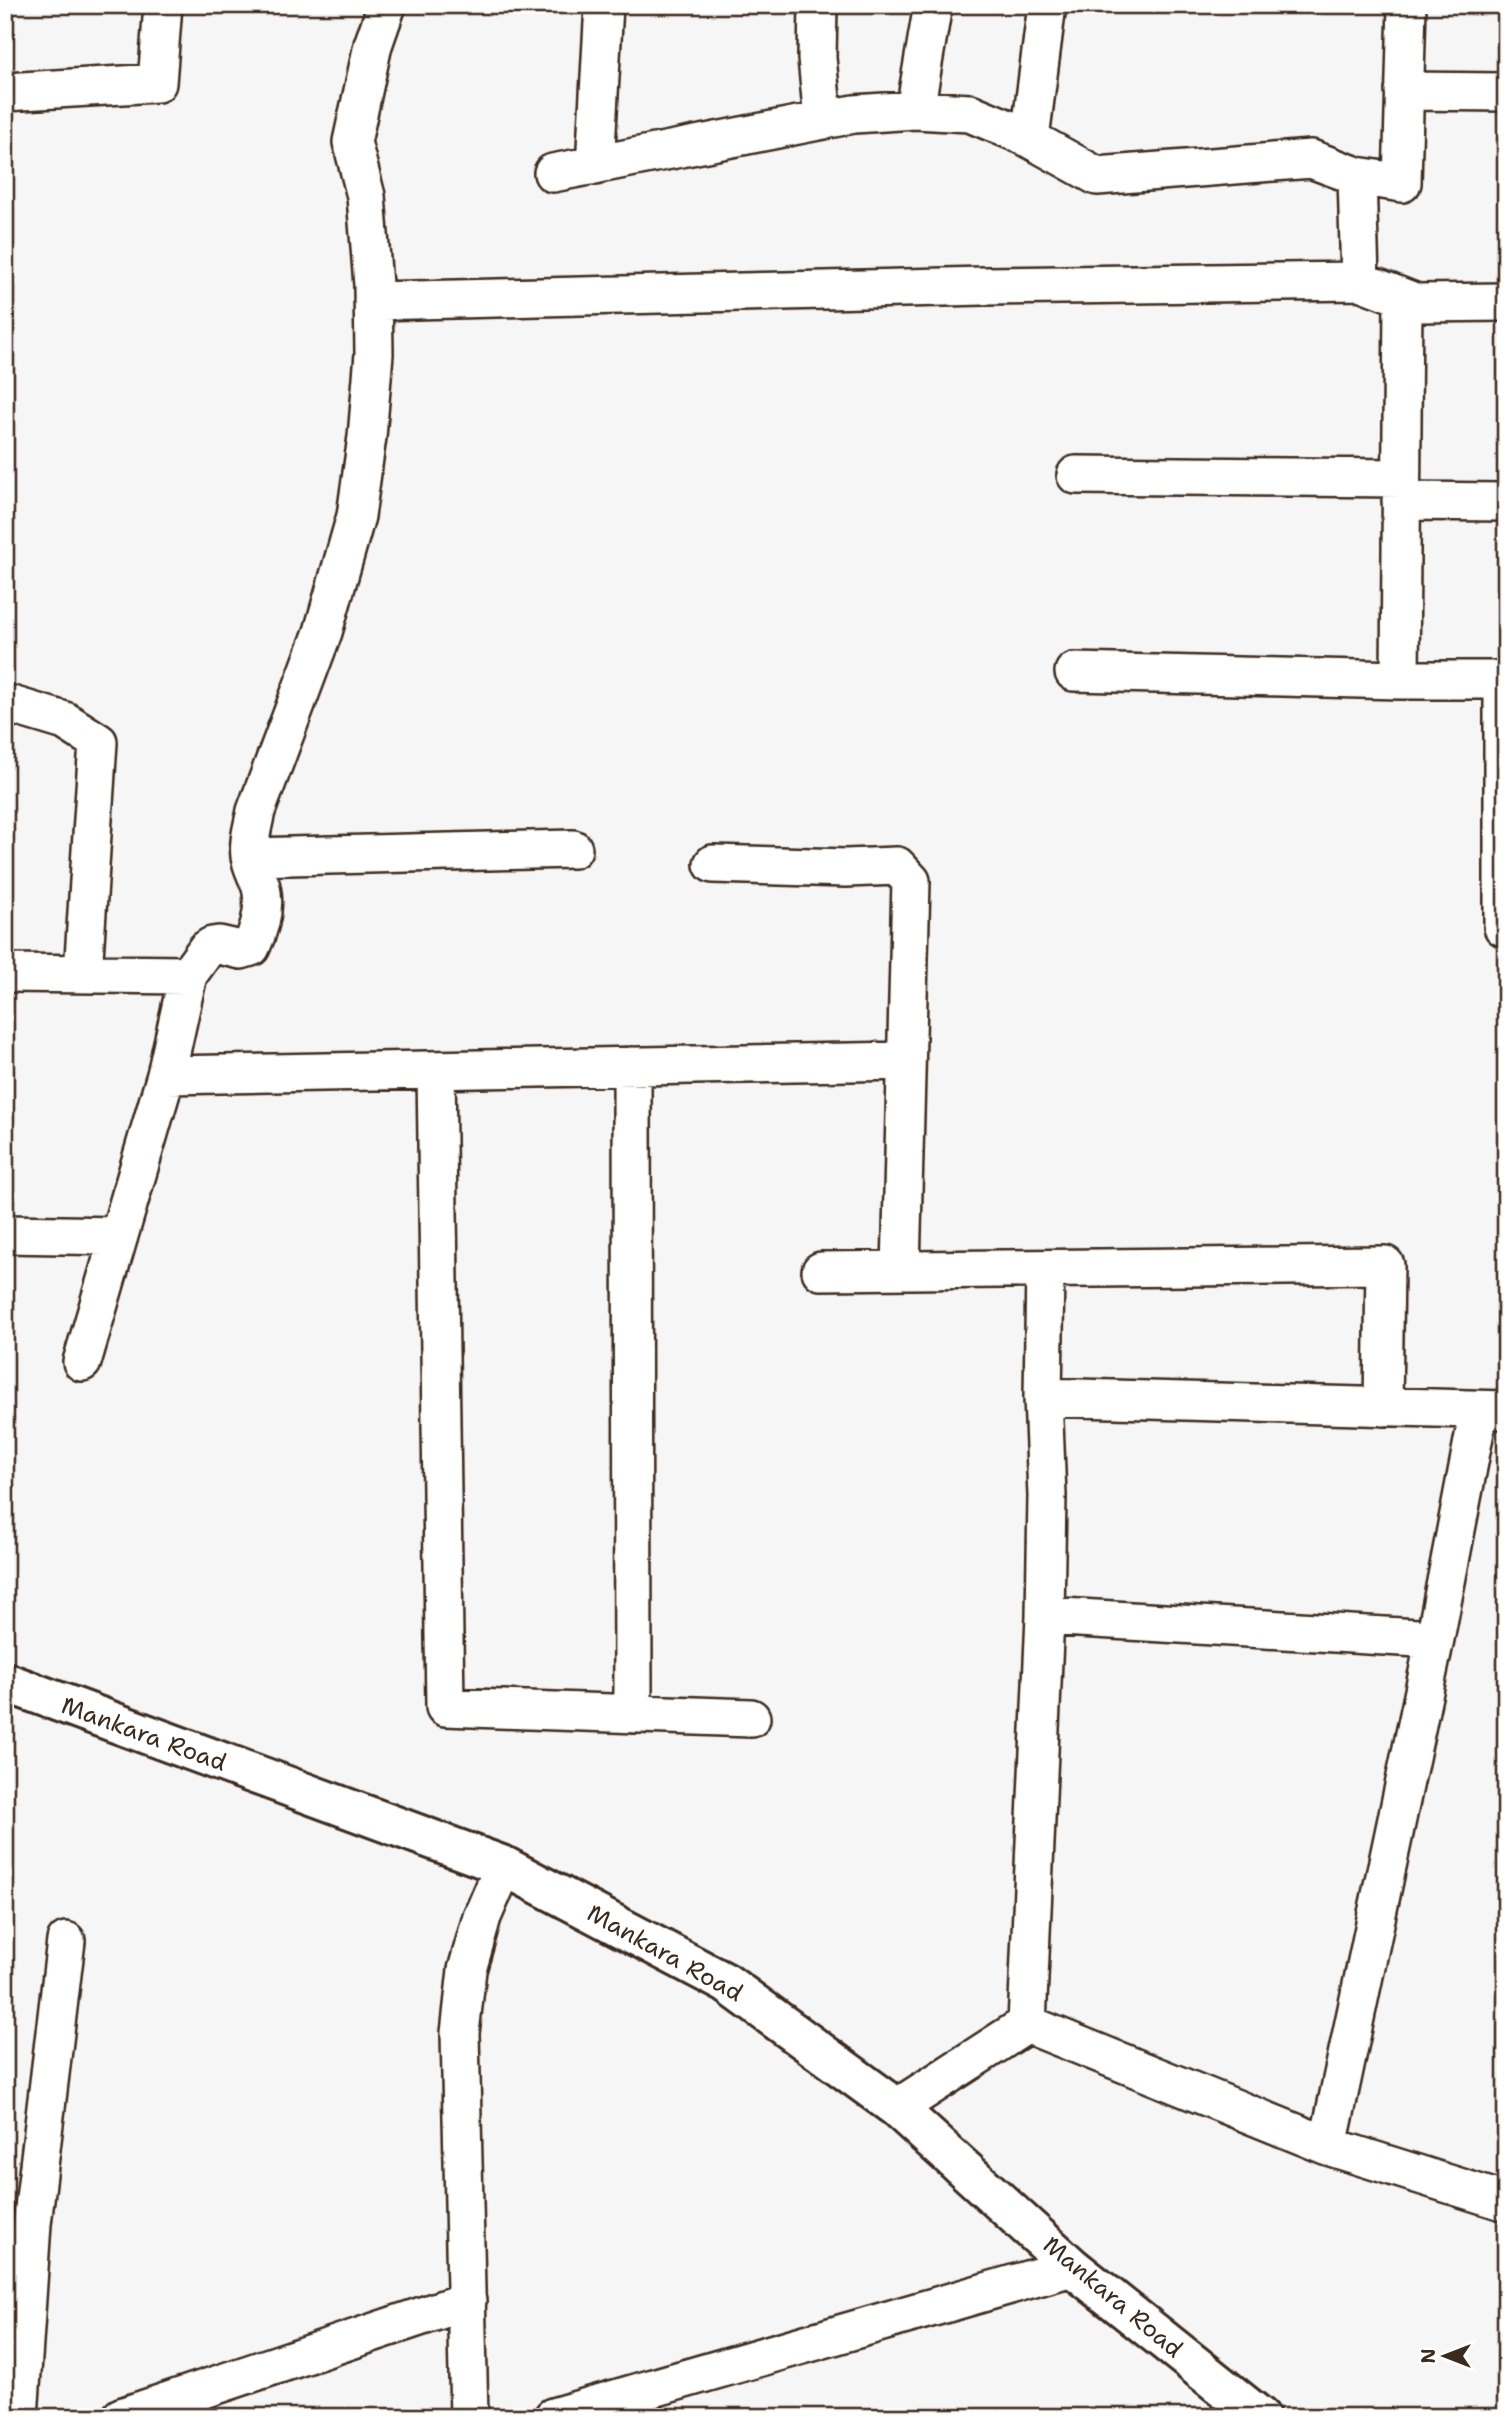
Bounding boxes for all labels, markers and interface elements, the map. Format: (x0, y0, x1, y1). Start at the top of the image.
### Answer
street label: Mankara Road (57, 1689, 231, 1779)
street label: Mankara Road (581, 1897, 749, 2009)
street label: Mankara Road (1036, 2229, 1190, 2365)
north arrow (1410, 2320, 1480, 2390)
text: N (1416, 2348, 1441, 2364)

